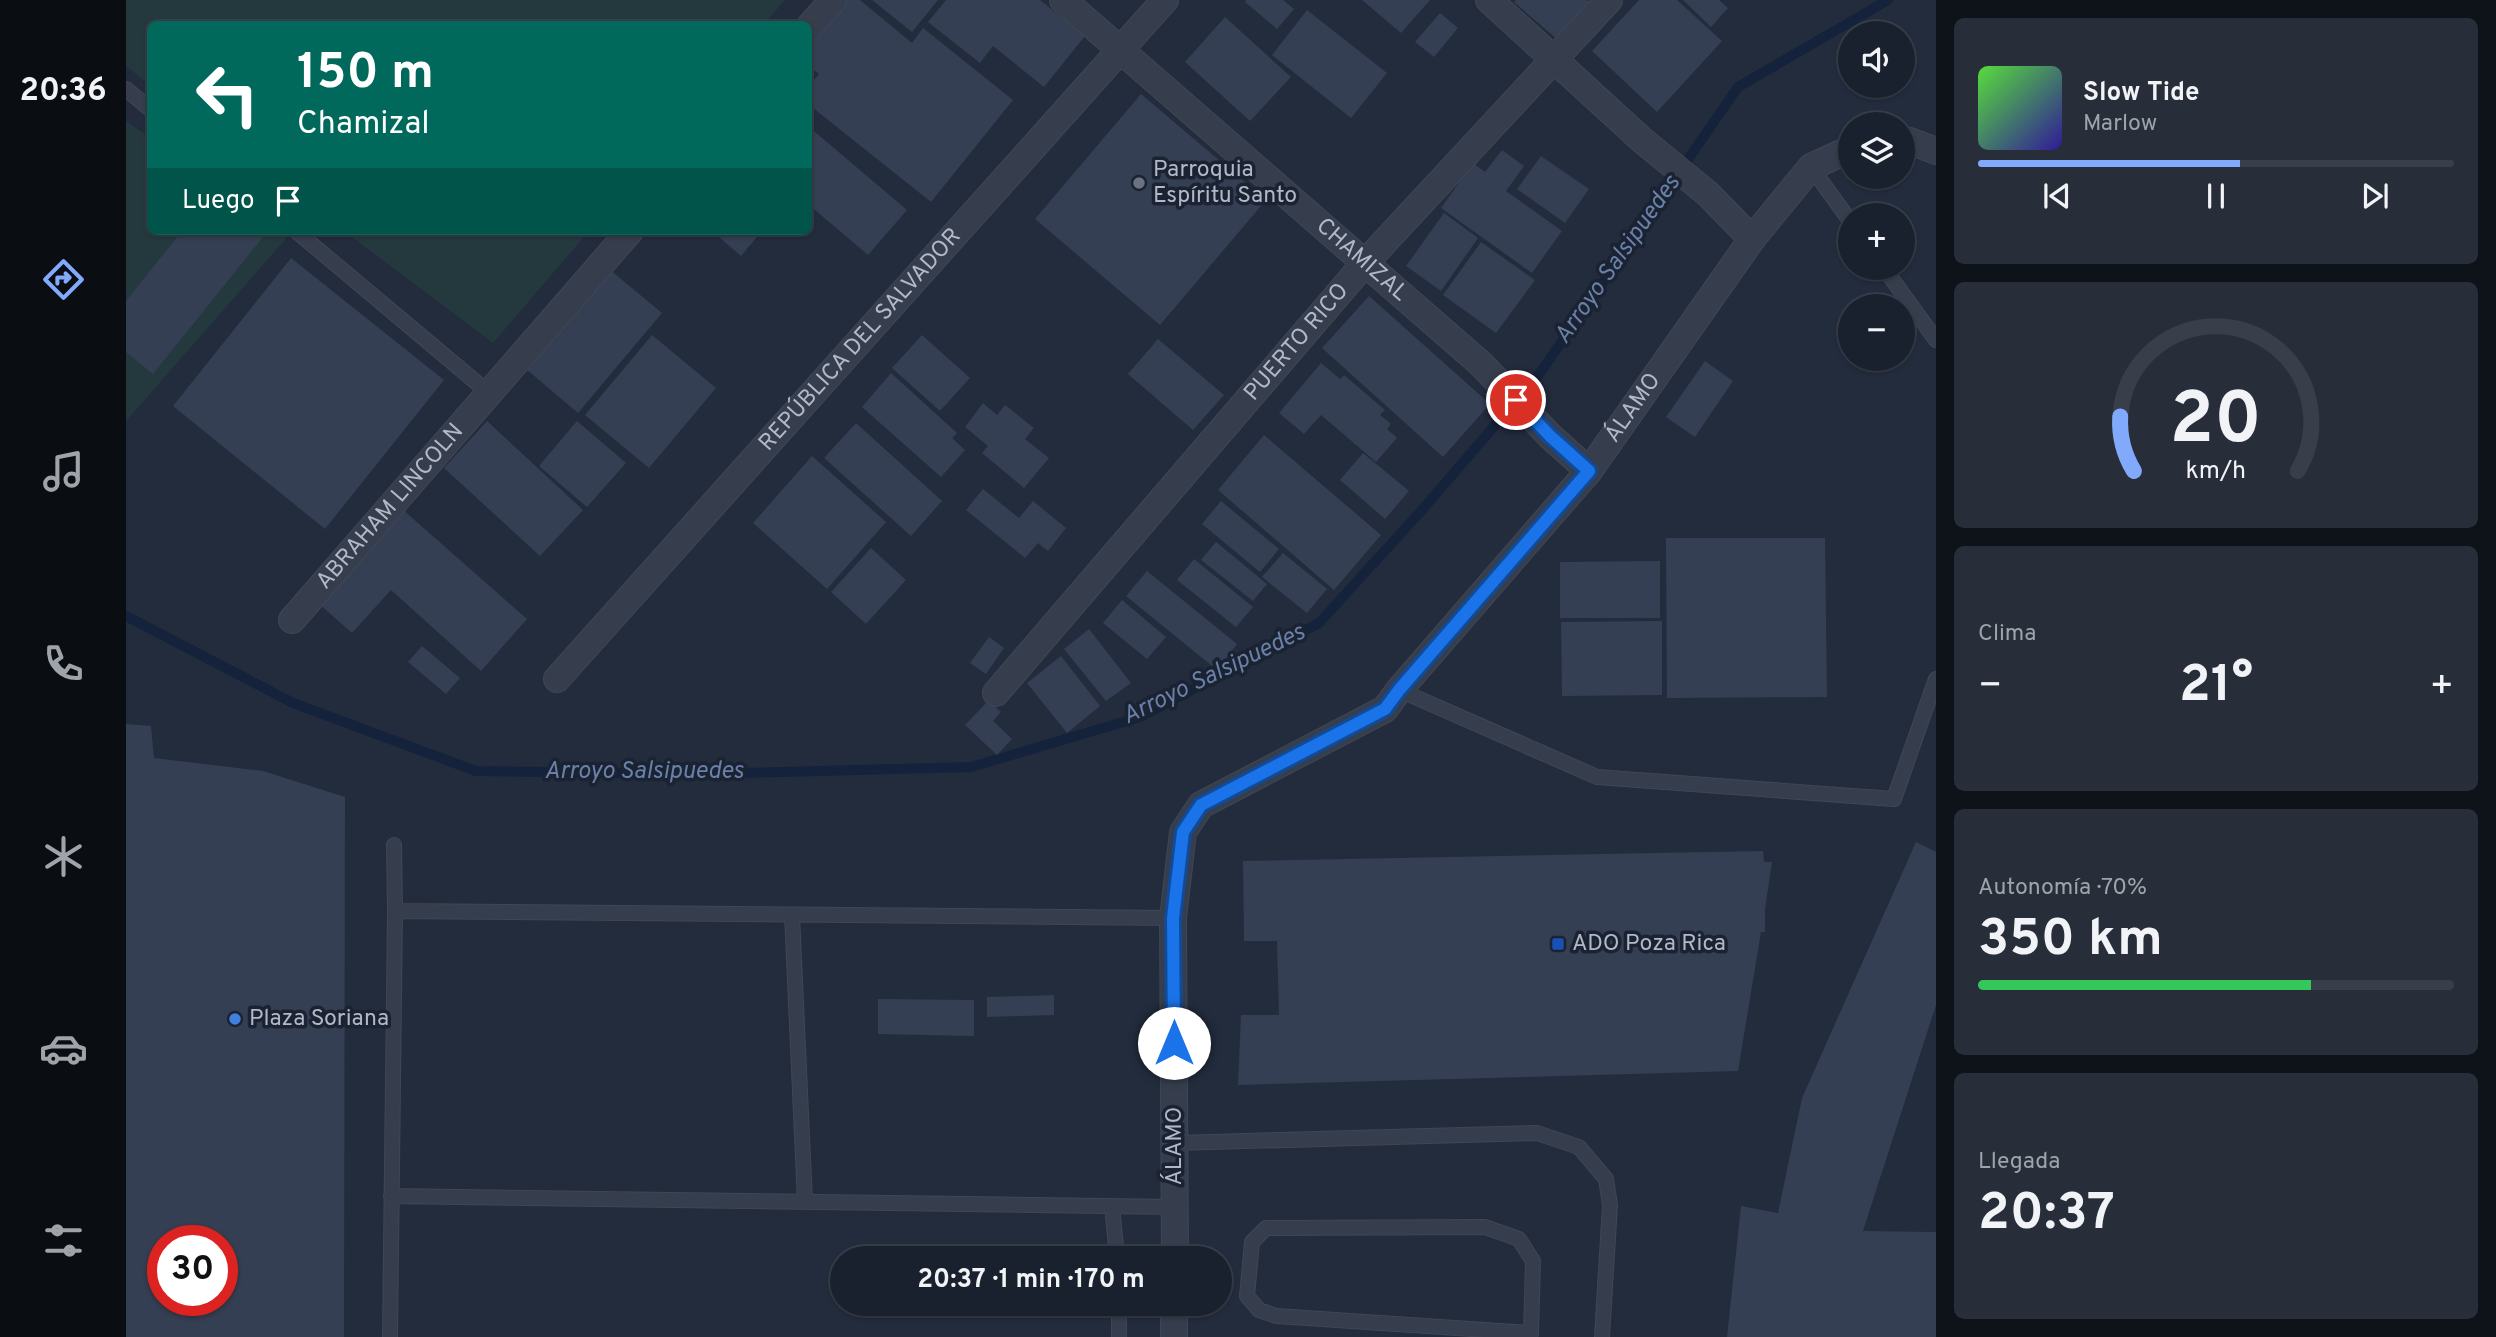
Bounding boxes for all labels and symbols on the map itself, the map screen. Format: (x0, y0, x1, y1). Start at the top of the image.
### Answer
place label: Parroquia Espíritu Santo (1153, 156, 1297, 211)
water label: Arroyo Salsipuedes (1549, 169, 1688, 350)
marker: Parroquia Espíritu Santo (1131, 175, 1147, 191)
street label: CHAMIZAL (1310, 212, 1414, 308)
street label: REPÚBLICA DEL SALVADOR (753, 222, 968, 458)
street label: PUERTO RICO (1238, 277, 1356, 407)
street label: ÁLAMO (1598, 367, 1668, 449)
pin (1486, 370, 1546, 430)
street label: ABRAHAM LINCOLN (310, 418, 470, 596)
water label: Arroyo Salsipuedes (1118, 617, 1311, 732)
water label: Arroyo Salsipuedes (544, 757, 745, 787)
place label: ADO Poza Rica (1572, 930, 1726, 959)
marker: ADO Poza Rica (1550, 936, 1566, 952)
place label: Plaza Soriana (249, 1005, 389, 1034)
position arrow (1137, 1006, 1211, 1080)
marker: Plaza Soriana (227, 1011, 243, 1027)
street label: ÁLAMO (1160, 1107, 1190, 1185)
speed limit sign: 30 (147, 1225, 238, 1316)

